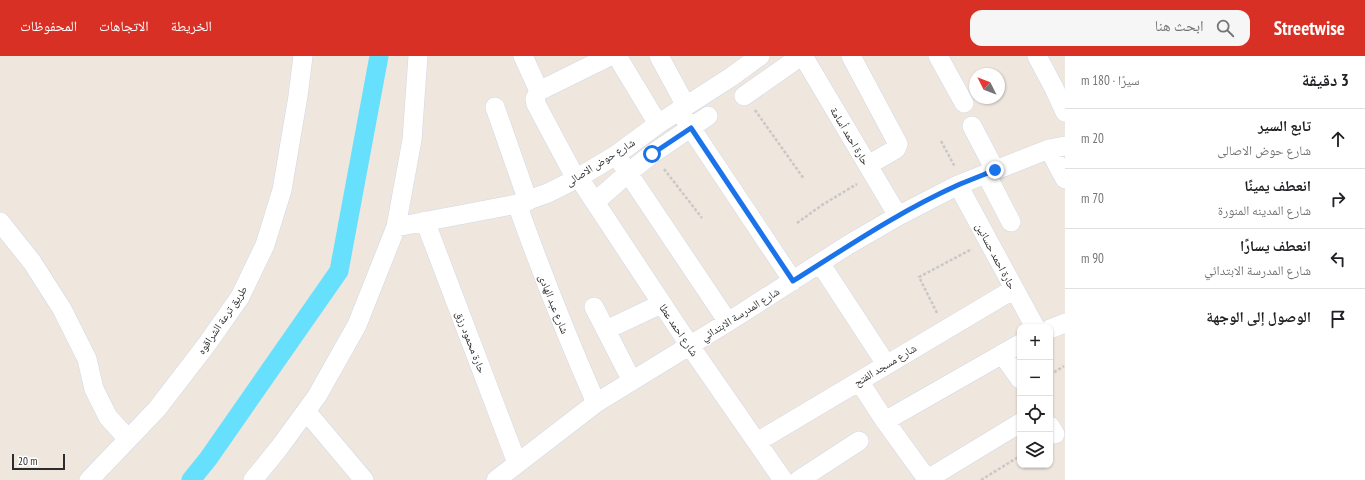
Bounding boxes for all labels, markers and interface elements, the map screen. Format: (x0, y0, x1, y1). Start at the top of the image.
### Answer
search box (970, 10, 1250, 46)
text: ابحث هنا (1155, 16, 1204, 35)
text: Streetwise (1274, 16, 1345, 40)
text: المحفوظات (20, 17, 77, 35)
text: الاتجاهات (99, 17, 149, 35)
text: الخريطة (171, 17, 212, 35)
icon: search (1214, 17, 1236, 39)
north arrow (969, 68, 1005, 104)
text: 3 دقيقة (1302, 69, 1349, 91)
text: سيرًا · 180 m (1081, 72, 1140, 89)
street label: حارة احمد أسامة (827, 104, 873, 168)
text: تابع السير (1258, 116, 1311, 135)
icon: ahead (1327, 128, 1349, 150)
text: 20 m (1081, 130, 1104, 147)
street label: شارع حوض الاصالى (563, 135, 637, 189)
text: شارع حوض الاصالى (1217, 142, 1311, 159)
route start (643, 145, 661, 163)
route end (986, 161, 1004, 179)
text: انعطف يمينًا (1244, 176, 1311, 195)
icon: right (1327, 188, 1349, 210)
text: 70 m (1081, 190, 1104, 207)
text: شارع المدينه المنورة (1218, 202, 1311, 219)
street label: حارة احمد حسانين (973, 220, 1019, 292)
text: انعطف يسارًا (1240, 236, 1311, 255)
icon: left (1327, 248, 1349, 270)
text: 90 m (1081, 250, 1104, 267)
text: شارع المدرسة الابتدائي (1204, 262, 1311, 279)
street label: شارع عبد الهادى (536, 272, 572, 336)
street label: طريق ترعة الشراقوه (194, 283, 250, 357)
street label: شارع المدرسة الابتدائي (698, 284, 783, 345)
street label: شارع احمد عطا (656, 301, 702, 359)
text: الوصول إلى الوجهة (1206, 307, 1311, 326)
icon: arrive (1327, 308, 1349, 330)
street label: حارة محمود رزق (453, 309, 489, 375)
map controls (1017, 324, 1053, 468)
button: + (1017, 324, 1053, 360)
street label: شارع مسجد الفتح (851, 341, 919, 389)
button: − (1017, 360, 1053, 396)
button: locate (1017, 396, 1053, 432)
button: layers (1017, 432, 1053, 468)
scale bar (12, 452, 65, 471)
text: 20 m (18, 454, 37, 468)

